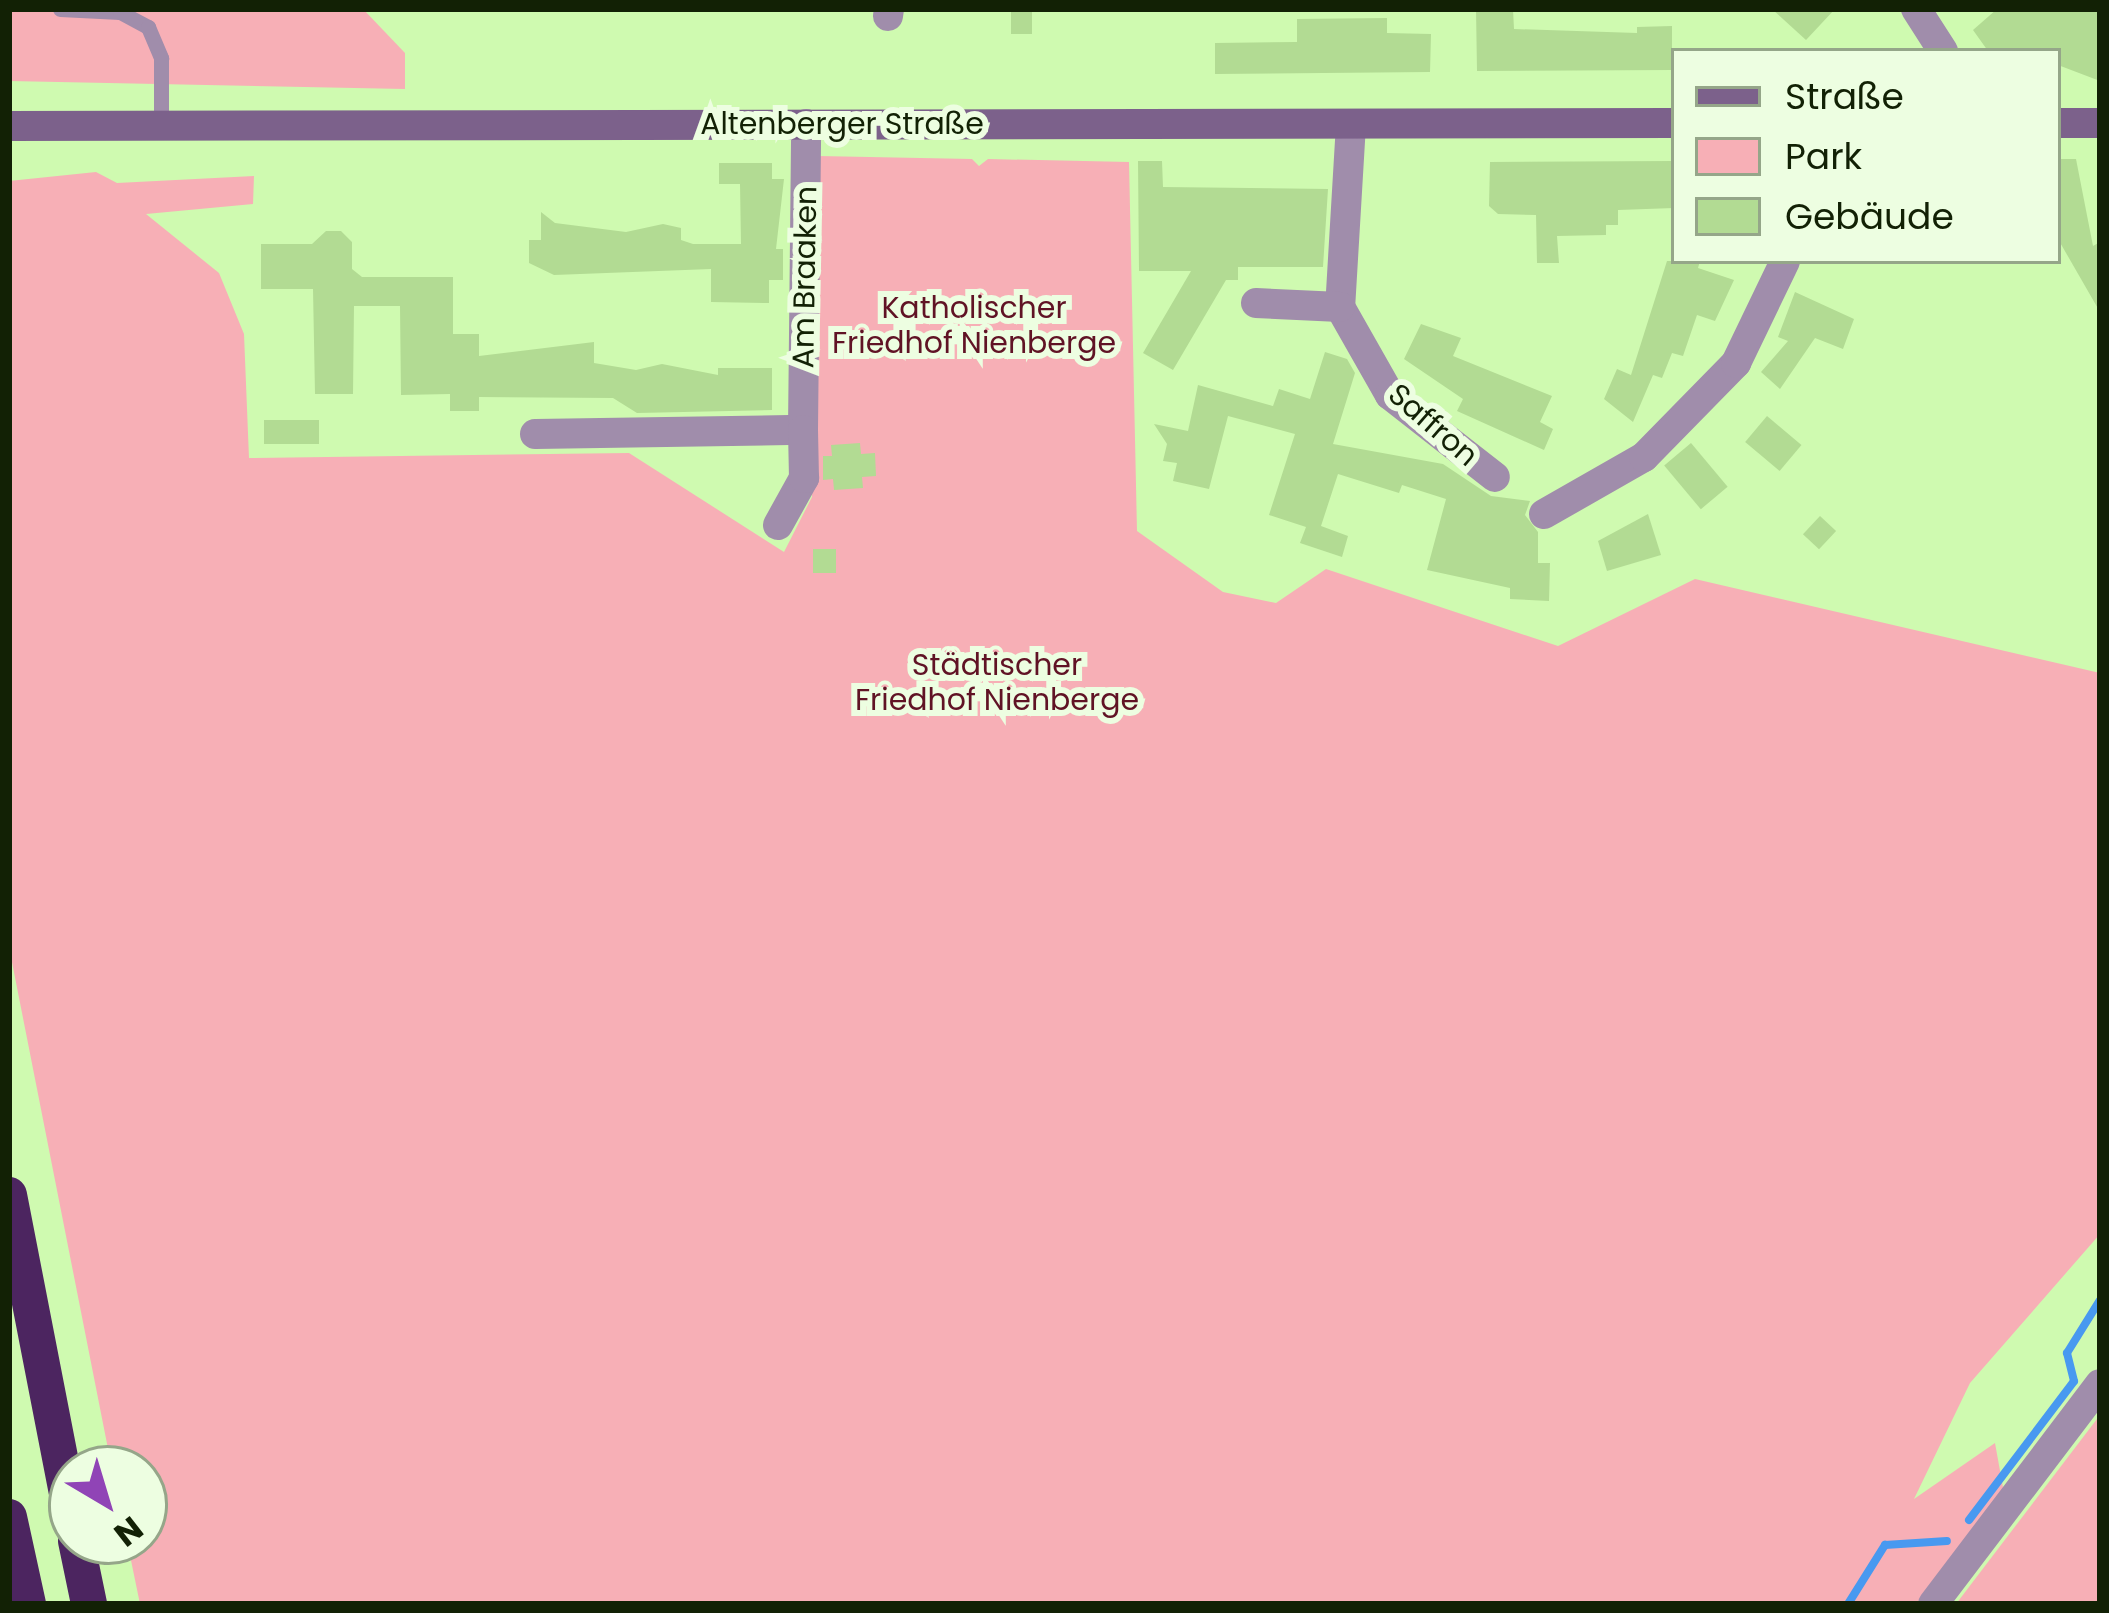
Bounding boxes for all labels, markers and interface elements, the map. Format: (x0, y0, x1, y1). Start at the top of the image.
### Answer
legend (1671, 48, 2061, 264)
text: Straße (1785, 71, 1904, 122)
street label: Altenberger Straße (700, 106, 984, 142)
text: Park (1785, 131, 1862, 182)
street label: Am Braaken (785, 185, 825, 369)
text: Gebäude (1785, 191, 1954, 242)
park label: Katholischer Friedhof Nienberge (832, 290, 1116, 360)
street label: Saffron (1381, 376, 1485, 474)
park label: Städtischer Friedhof Nienberge (855, 647, 1139, 718)
north arrow (48, 1445, 168, 1565)
text: N (104, 1505, 153, 1558)

